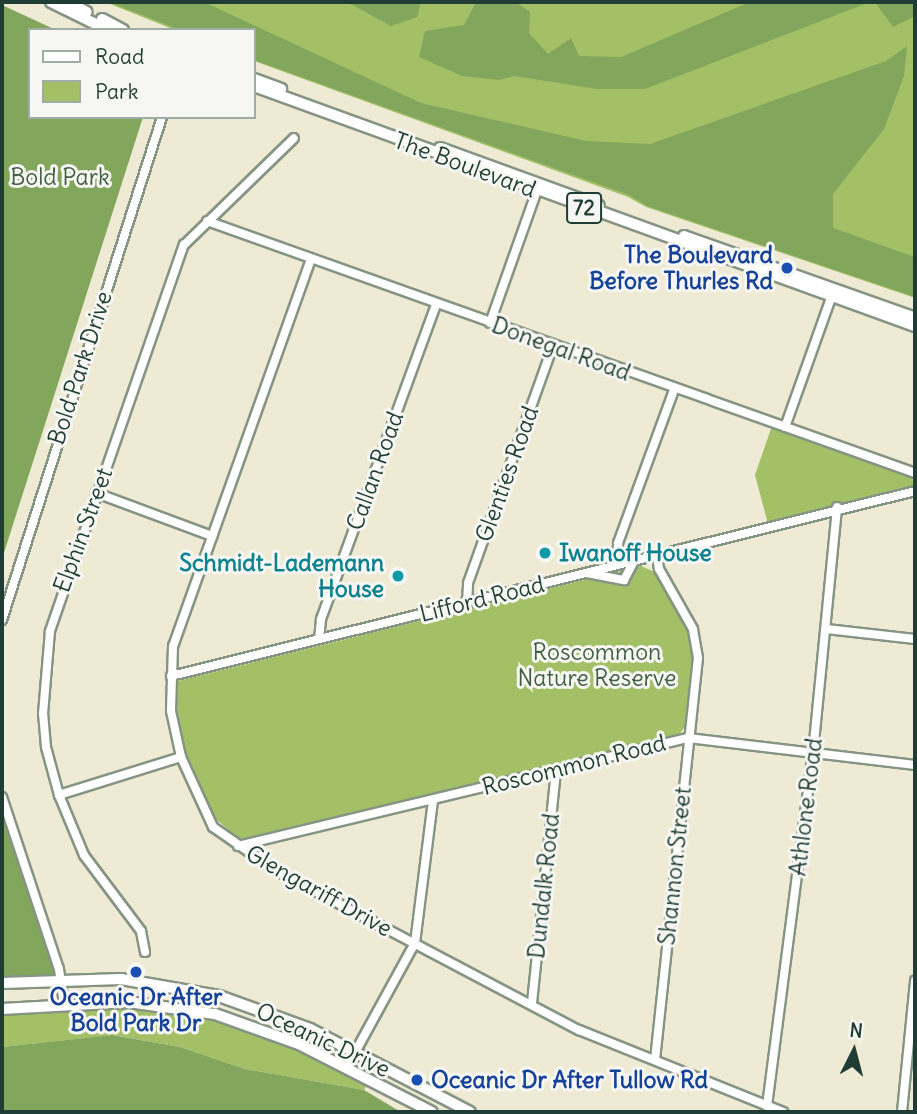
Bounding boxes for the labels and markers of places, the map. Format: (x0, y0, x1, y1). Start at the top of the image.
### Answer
place label: The Boulevard Before Thurles Rd (589, 241, 773, 295)
marker: The Boulevard Before Thurles Rd (779, 260, 795, 276)
place label: Iwanoff House (559, 539, 712, 567)
marker: Iwanoff House (537, 545, 553, 561)
place label: Schmidt-Lademann House (179, 549, 384, 603)
marker: Schmidt-Lademann House (390, 568, 406, 584)
marker: Oceanic Dr After Bold Park Dr (128, 964, 144, 980)
place label: Oceanic Dr After Bold Park Dr (50, 983, 222, 1037)
place label: Oceanic Dr After Tullow Rd (431, 1066, 708, 1094)
marker: Oceanic Dr After Tullow Rd (409, 1072, 425, 1088)

